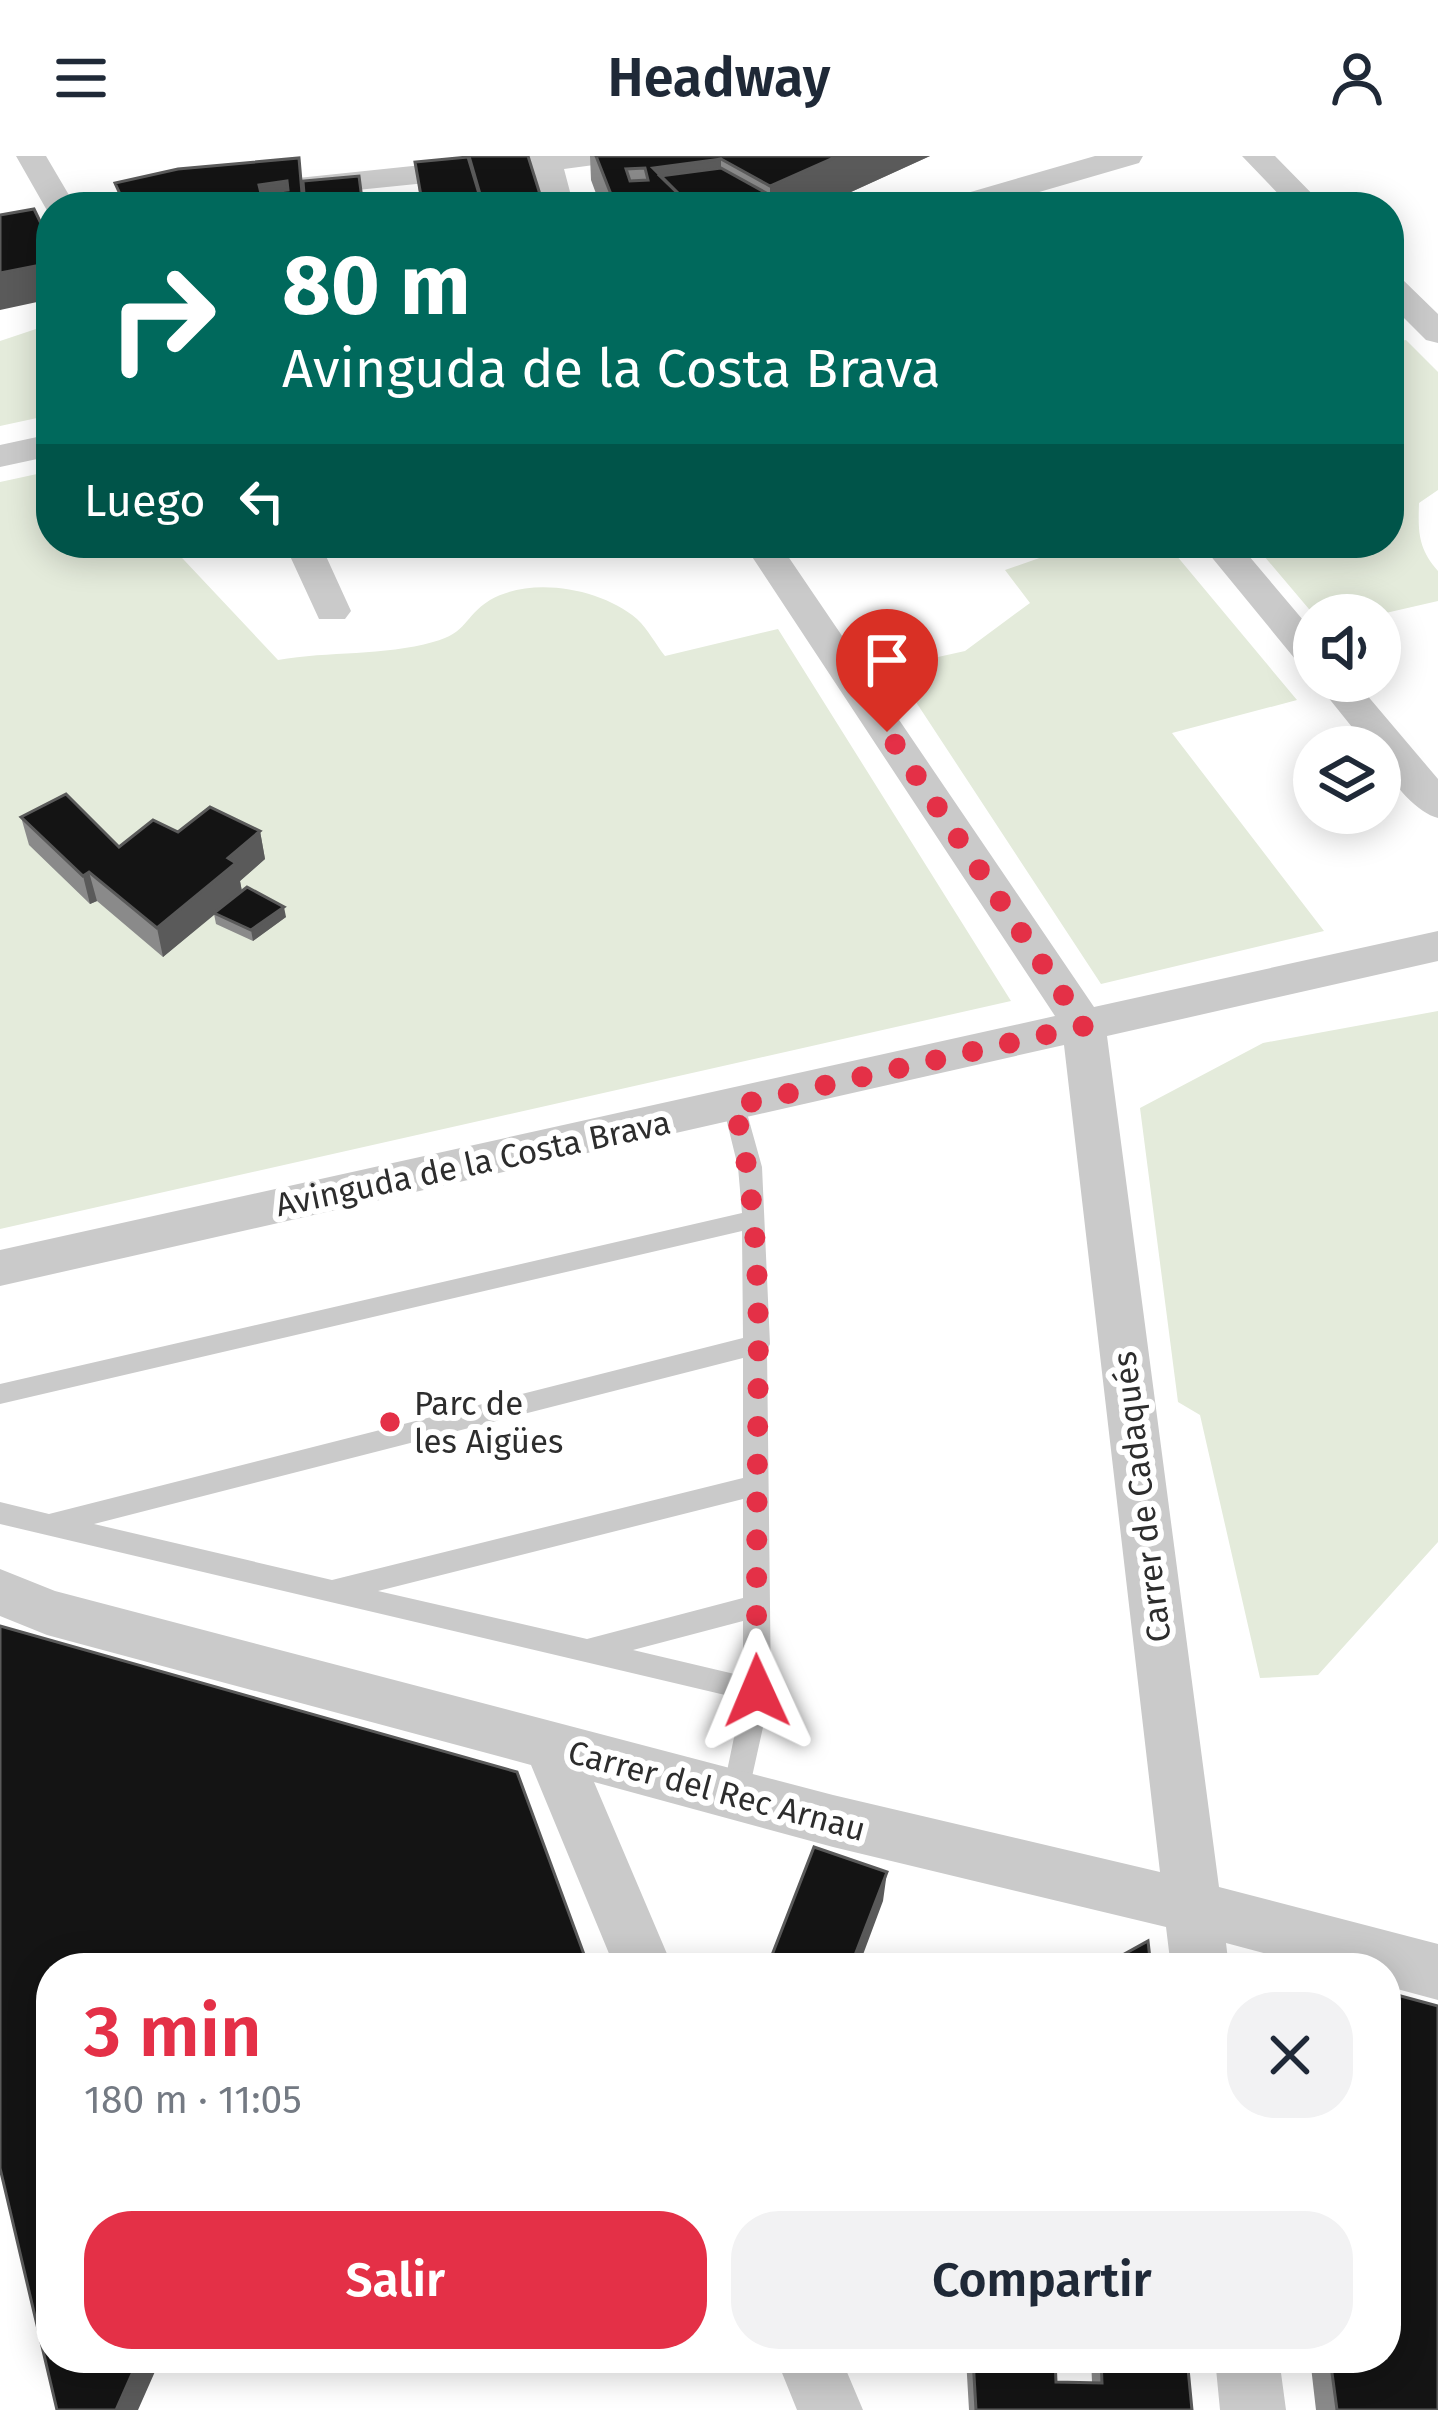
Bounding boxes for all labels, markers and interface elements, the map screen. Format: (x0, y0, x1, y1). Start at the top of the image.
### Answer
icon: menu (48, 45, 114, 111)
icon: person (1324, 45, 1390, 111)
text: Headway (608, 46, 830, 110)
text: 80 m (282, 235, 471, 336)
icon: right (84, 240, 240, 396)
text: Avinguda de la Costa Brava (282, 337, 941, 401)
icon: left (229, 468, 295, 534)
text: Luego (84, 474, 205, 528)
map controls (1293, 594, 1401, 834)
button: sound (1293, 594, 1401, 702)
pin (836, 609, 938, 732)
icon: arrive (854, 627, 920, 693)
button: layers (1293, 726, 1401, 834)
street label: Avinguda de la Costa Brava (272, 1103, 674, 1225)
street label: Carrer de Cadaqués (1104, 1349, 1180, 1645)
place label: Parc de les Aigües (414, 1384, 563, 1462)
marker: Parc de les Aigües (377, 1409, 403, 1435)
position arrow (694, 1628, 820, 1754)
street label: Carrer del Rec Arnau (564, 1732, 870, 1850)
text: 3 min (84, 1989, 262, 2075)
button: close (1227, 1992, 1353, 2118)
text: 180 m · 11:05 (84, 2077, 302, 2123)
button: Salir (84, 2211, 707, 2349)
button: Compartir (731, 2211, 1353, 2349)

